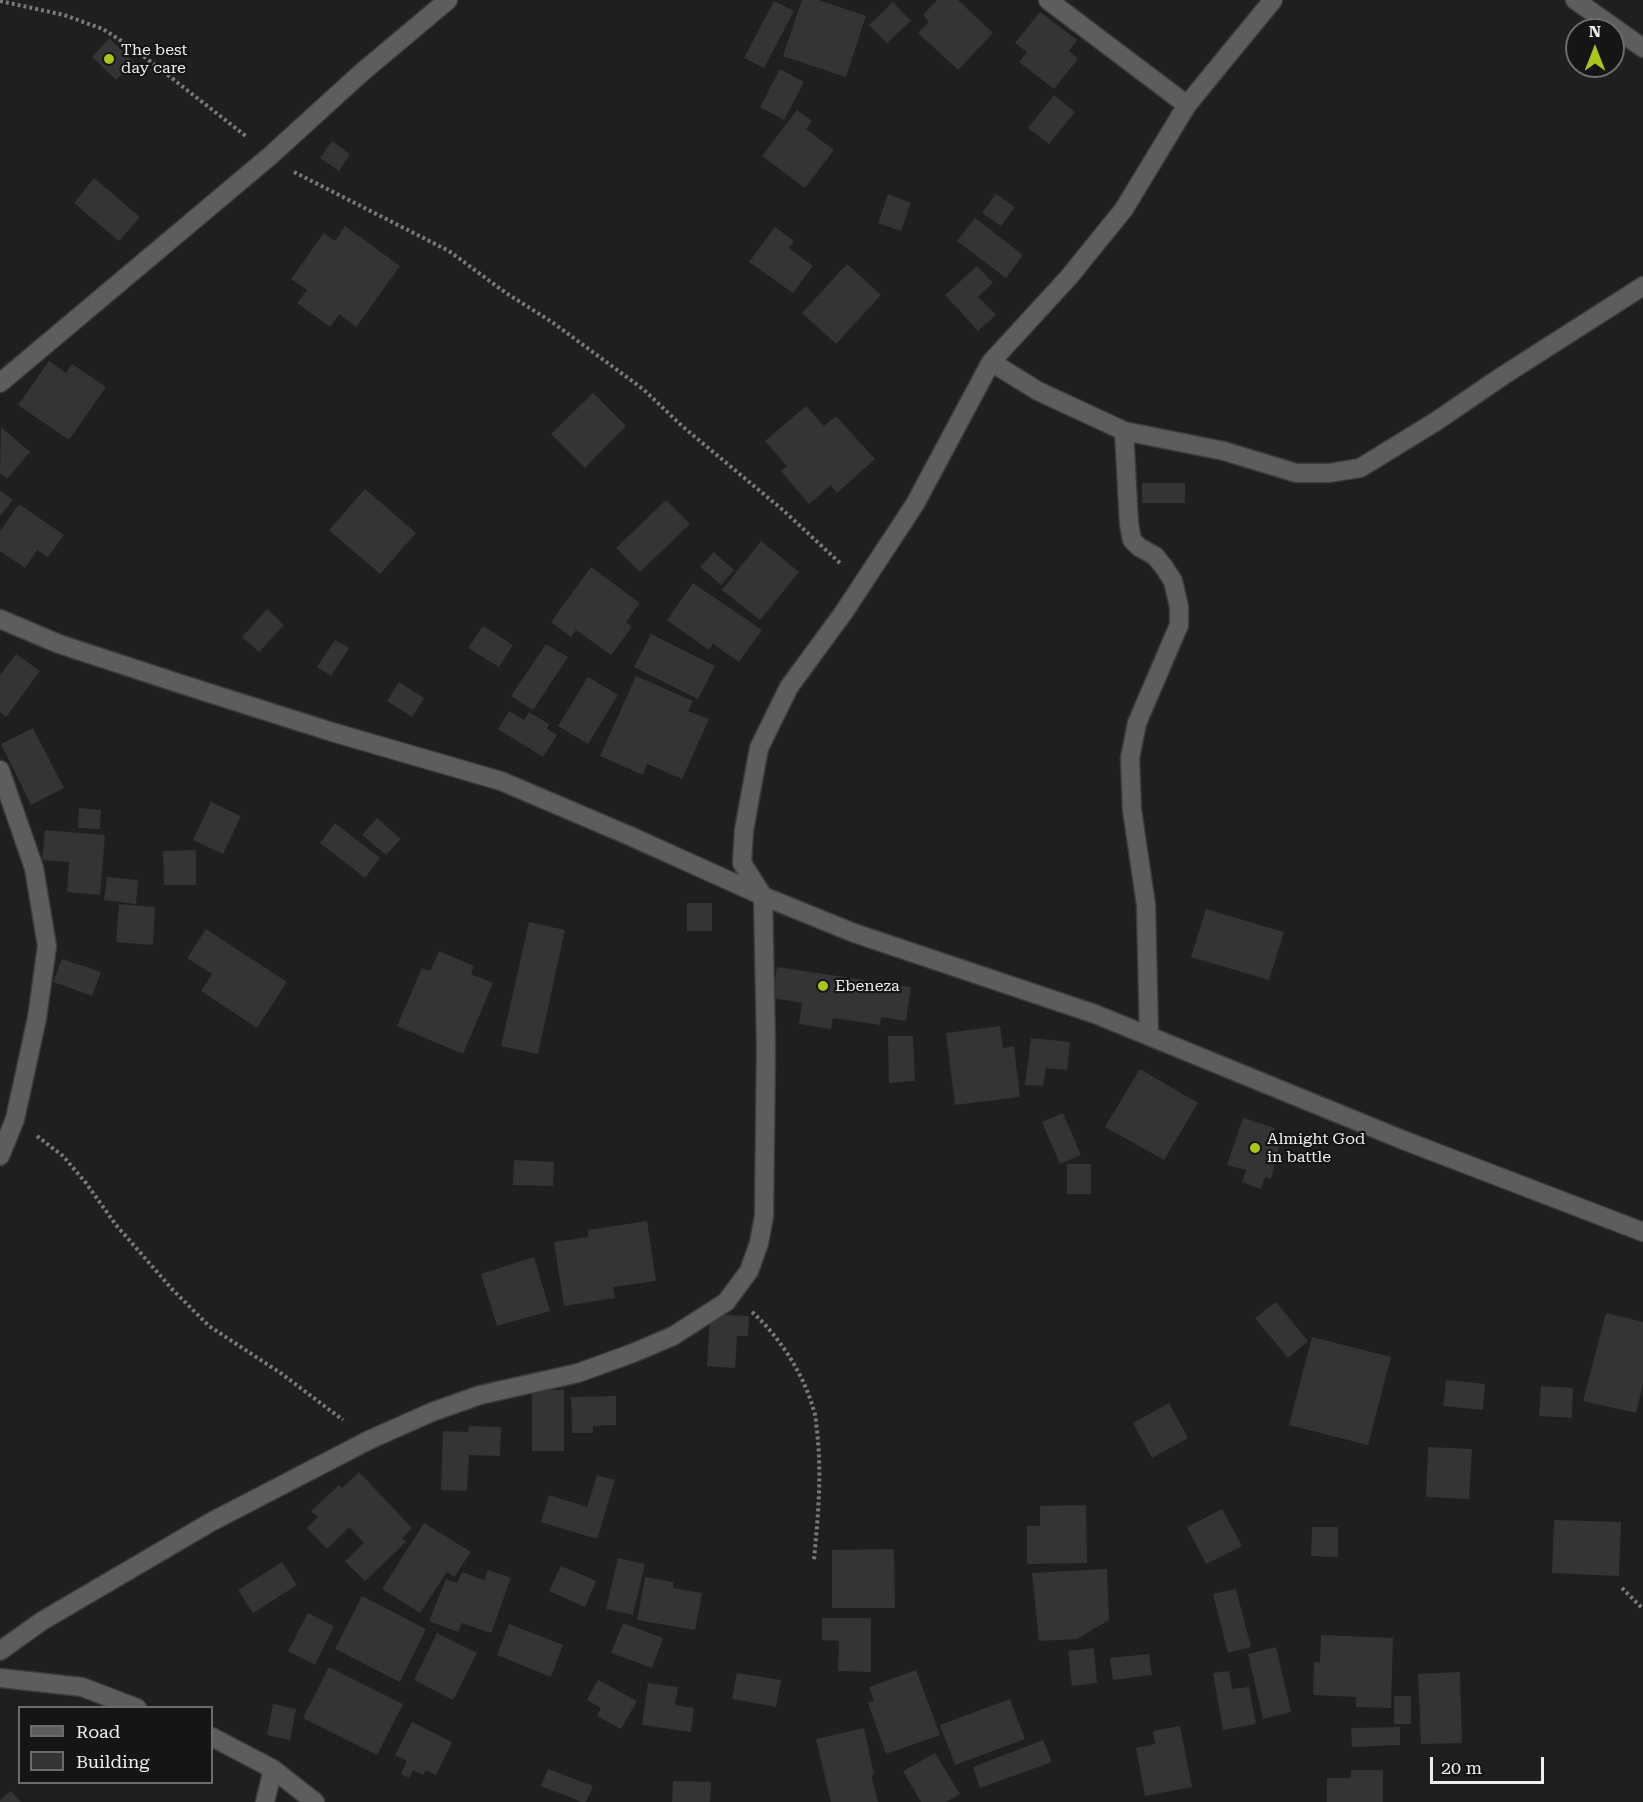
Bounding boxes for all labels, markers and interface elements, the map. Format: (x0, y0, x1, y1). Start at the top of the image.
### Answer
north arrow (1565, 18, 1625, 78)
text: N (1589, 22, 1601, 41)
place label: The best day care (121, 40, 188, 78)
marker: The best day care (102, 52, 116, 66)
place label: Ebeneza (835, 976, 900, 996)
marker: Ebeneza (816, 979, 830, 993)
place label: Almight God in battle (1267, 1129, 1365, 1167)
marker: Almight God in battle (1248, 1141, 1262, 1155)
legend (18, 1706, 213, 1784)
text: Road (76, 1721, 120, 1742)
scale bar (1433, 1745, 1547, 1783)
text: Building (76, 1751, 150, 1772)
text: 20 m (1441, 1757, 1482, 1778)

